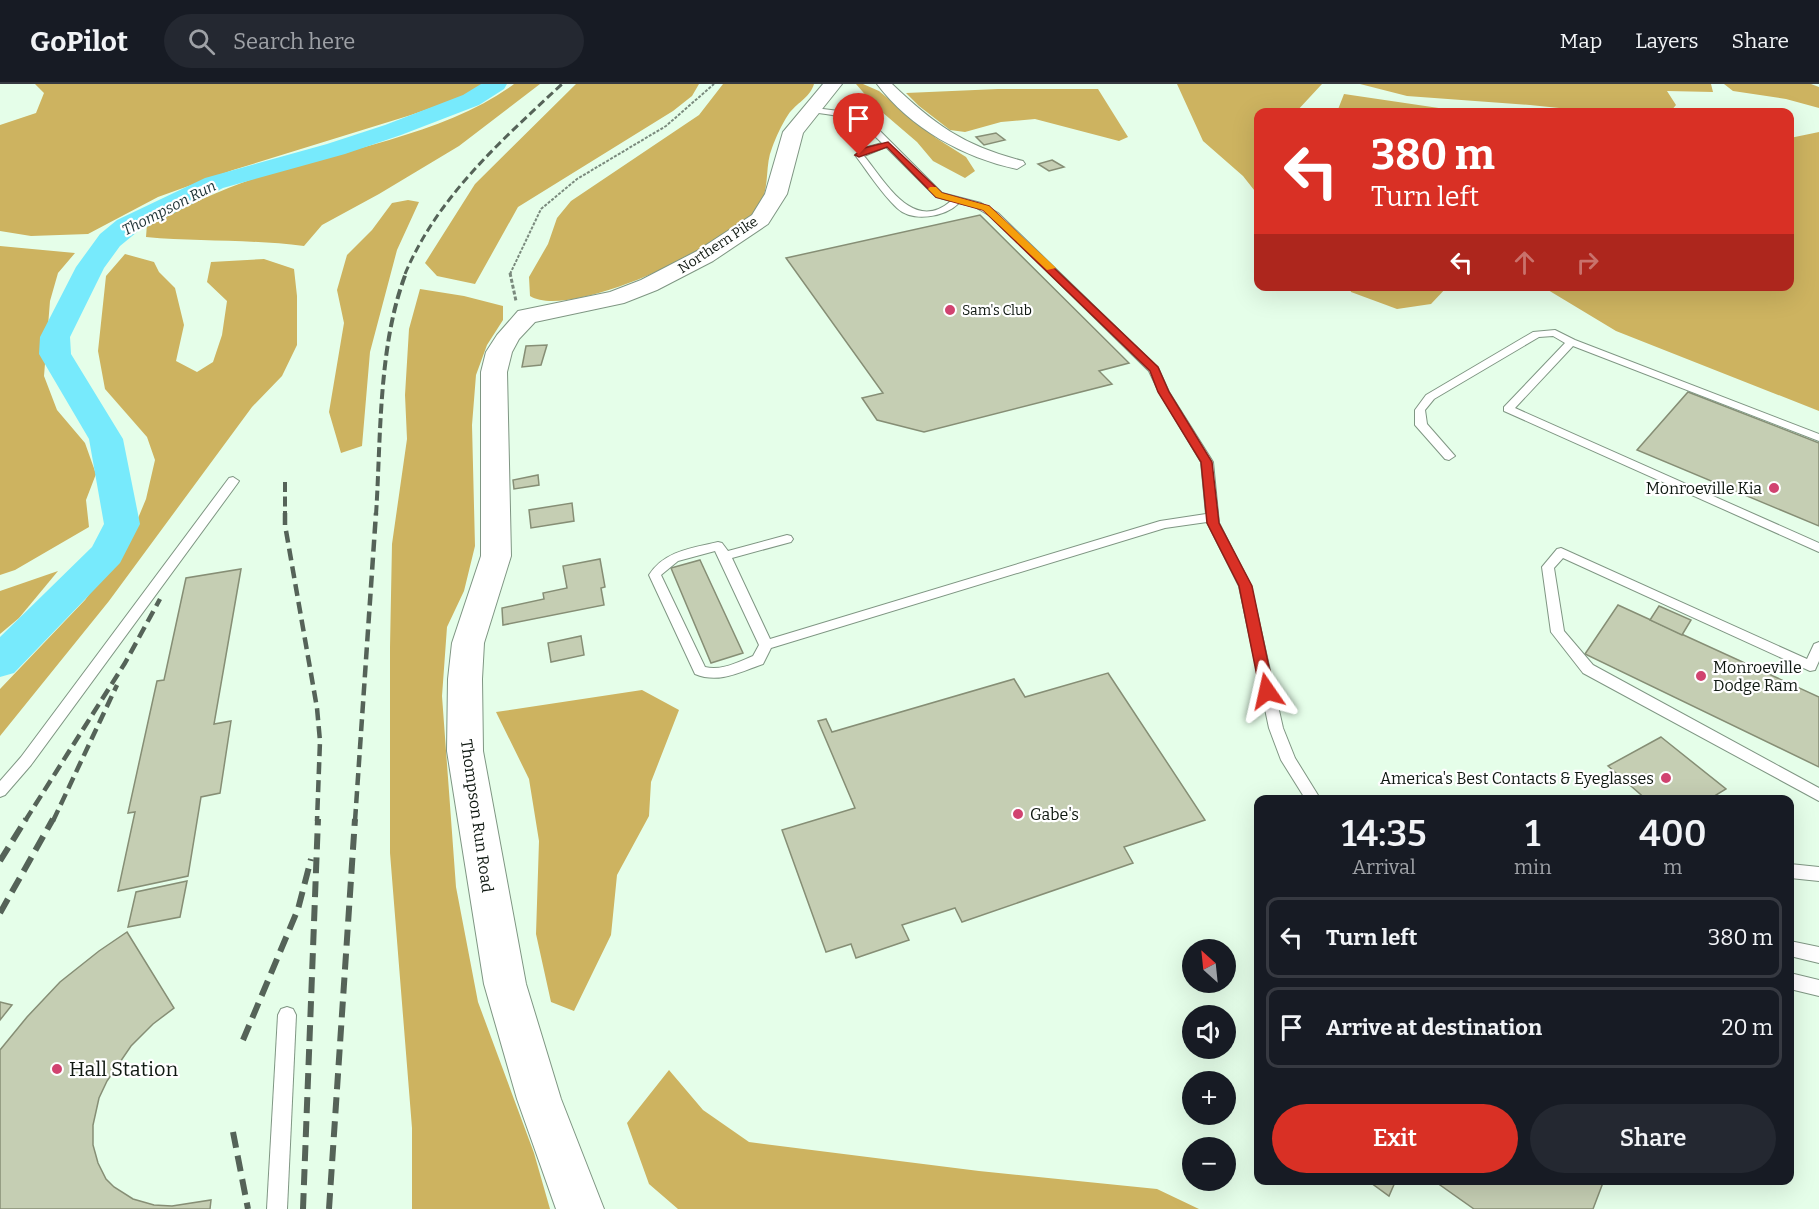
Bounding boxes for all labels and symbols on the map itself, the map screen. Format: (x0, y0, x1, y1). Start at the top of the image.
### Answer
pin (833, 93, 884, 155)
water label: Thompson Run (119, 177, 219, 239)
street label: Northern Pike (675, 213, 761, 277)
place label: Sam's Club (962, 302, 1032, 319)
marker: Sam's Club (943, 303, 957, 317)
place label: Monroeville Kia (1646, 479, 1762, 498)
marker: Monroeville Kia (1767, 481, 1781, 495)
place label: Monroeville Dodge Ram (1713, 658, 1802, 695)
position arrow (1235, 659, 1299, 723)
marker: Monroeville Dodge Ram (1694, 669, 1708, 683)
street label: Thompson Run Road (457, 738, 497, 894)
place label: America's Best Contacts & Eyeglasses (1380, 769, 1654, 788)
marker: America's Best Contacts & Eyeglasses (1659, 771, 1673, 785)
place label: Gabe's (1030, 805, 1079, 824)
marker: Gabe's (1011, 807, 1025, 821)
north arrow (1182, 939, 1236, 993)
place label: Hall Station (69, 1057, 178, 1081)
marker: Hall Station (50, 1062, 64, 1076)

